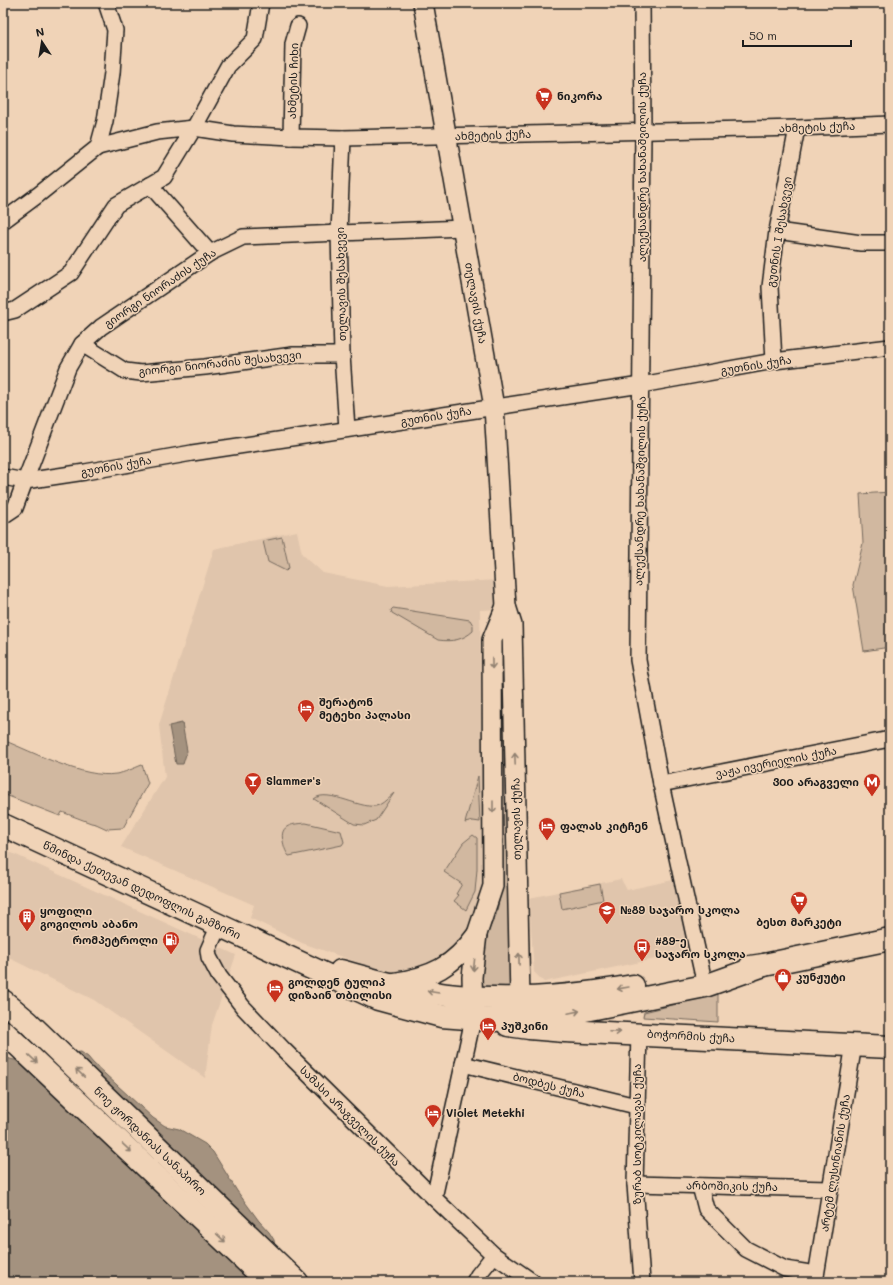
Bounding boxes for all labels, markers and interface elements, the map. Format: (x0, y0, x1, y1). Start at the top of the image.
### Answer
north arrow (22, 22, 62, 62)
scale bar (743, 22, 851, 48)
text: N (34, 24, 45, 40)
text: 50 m (749, 27, 777, 43)
street label: ახმეტის ჩიხი (284, 43, 301, 119)
street label: ალექსანდრე ხახანაშვილის ქუჩა (634, 72, 649, 262)
supermarket icon: ნიკორა (534, 86, 554, 111)
place label: ნიკორა (557, 88, 602, 103)
street label: ახმეტის ქუჩა (779, 118, 855, 135)
street label: ახმეტის ქუჩა (455, 126, 531, 143)
street label: გუთნის I შესახვევი (762, 176, 795, 288)
street label: თელავის შესახვევი (332, 227, 349, 341)
street label: გიორგი ნიორაძის ქუჩა (101, 244, 219, 331)
street label: თელავის ქუჩა (462, 261, 491, 345)
street label: გიორგი ნიორაძის შესახვევი (138, 346, 302, 379)
street label: გუთნის ქუჩა (719, 351, 793, 378)
street label: ალექსანდრე ხახანაშვილის ქუჩა (630, 396, 649, 586)
street label: გუთნის ქუჩა (399, 402, 473, 429)
street label: გუთნის ქუჩა (79, 452, 153, 479)
one-way arrow (488, 656, 496, 669)
place label: შერატონ მეტეხი პალასი (319, 694, 411, 722)
hotel icon: შერატონ მეტეხი პალასი (296, 698, 316, 723)
street label: ვაჟა ივერიელის ქუჩა (714, 742, 838, 781)
one-way arrow (511, 753, 519, 766)
bar icon: Slammer's (243, 771, 263, 796)
metro station icon: 300 არაგველი (862, 772, 882, 797)
place label: Slammer's (266, 773, 321, 788)
place label: 300 არაგველი (773, 774, 859, 789)
street label: თელავის ქუჩა (507, 778, 524, 860)
one-way arrow (489, 800, 497, 813)
hotel icon: ფალას კიტჩენ (537, 816, 557, 841)
place label: ფალას კიტჩენ (560, 818, 648, 833)
street label: წმინდა ქეთევან დედოფლის გამზირი (41, 837, 244, 942)
supermarket icon: ბესთ მარკეტი (789, 890, 809, 915)
school or university icon: №89 საჯარო სკოლა (597, 900, 617, 925)
place label: №89 საჯარო სკოლა (620, 902, 740, 917)
place label: ყოფილი გოგილოს აბანო (40, 903, 138, 931)
building icon: ყოფილი გოგილოს აბანო (17, 907, 37, 932)
place label: ბესთ მარკეტი (756, 914, 842, 929)
fuel station icon: რომპეტროლი (161, 930, 181, 955)
place label: რომპეტროლი (72, 932, 158, 947)
place label: #89-ე საჯარო სკოლა (655, 933, 746, 961)
bus stop icon: #89-ე საჯარო სკოლა (632, 937, 652, 962)
one-way arrow (516, 953, 523, 966)
one-way arrow (470, 958, 477, 971)
shop icon: კუნჟუტი (773, 967, 793, 992)
place label: კუნჟუტი (796, 969, 846, 984)
place label: გოლდენ ტულიპ დიზაინ თბილისი (288, 974, 392, 1002)
hotel icon: გოლდენ ტულიპ დიზაინ თბილისი (265, 978, 285, 1003)
one-way arrow (616, 984, 629, 992)
one-way arrow (427, 988, 440, 996)
one-way arrow (567, 1008, 580, 1016)
hotel icon: პუშკინი (478, 1016, 498, 1041)
place label: პუშკინი (501, 1018, 548, 1033)
street label: ბოჭორმის ქუჩა (647, 1026, 735, 1045)
one-way arrow (608, 1029, 621, 1036)
one-way arrow (28, 1054, 38, 1064)
street label: სამასი არაგველის ქუჩა (297, 1062, 404, 1169)
street label: ზურაბ სოტკილავას ქუჩა (629, 1064, 644, 1204)
street label: ბოდბეს ქუჩა (511, 1068, 587, 1101)
one-way arrow (75, 1069, 85, 1078)
street label: ნოე ჟორდანიას სანაპირო (91, 1083, 210, 1198)
street label: არტემ ლუსინიანის ქუჩა (816, 1093, 853, 1233)
hotel icon: Violet Metekhi (423, 1103, 443, 1128)
place label: Violet Metekhi (446, 1105, 525, 1120)
one-way arrow (122, 1144, 132, 1153)
street label: არბოშიკის ქუჩა (686, 1177, 778, 1194)
one-way arrow (216, 1233, 226, 1243)

